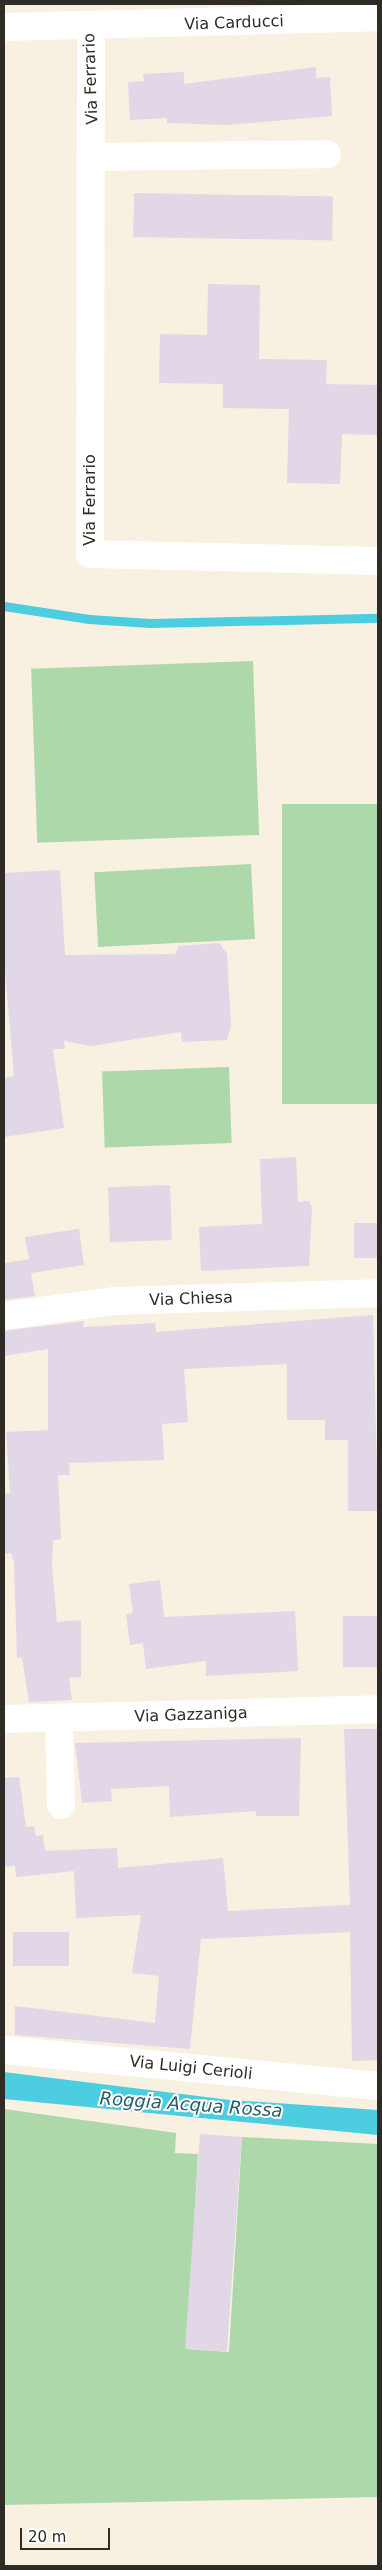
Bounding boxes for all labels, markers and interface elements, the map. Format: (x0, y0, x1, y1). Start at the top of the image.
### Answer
street label: Via Carducci (184, 12, 284, 34)
street label: Via Ferrario (80, 33, 102, 125)
street label: Via Ferrario (80, 454, 100, 546)
street label: Via Chiesa (149, 1288, 233, 1310)
street label: Via Gazzaniga (134, 1703, 248, 1727)
street label: Via Luigi Cerioli (129, 2052, 253, 2084)
water label: Roggia Acqua Rossa (99, 2088, 283, 2122)
scale bar (22, 2518, 112, 2550)
text: 20 m (28, 2528, 66, 2546)

